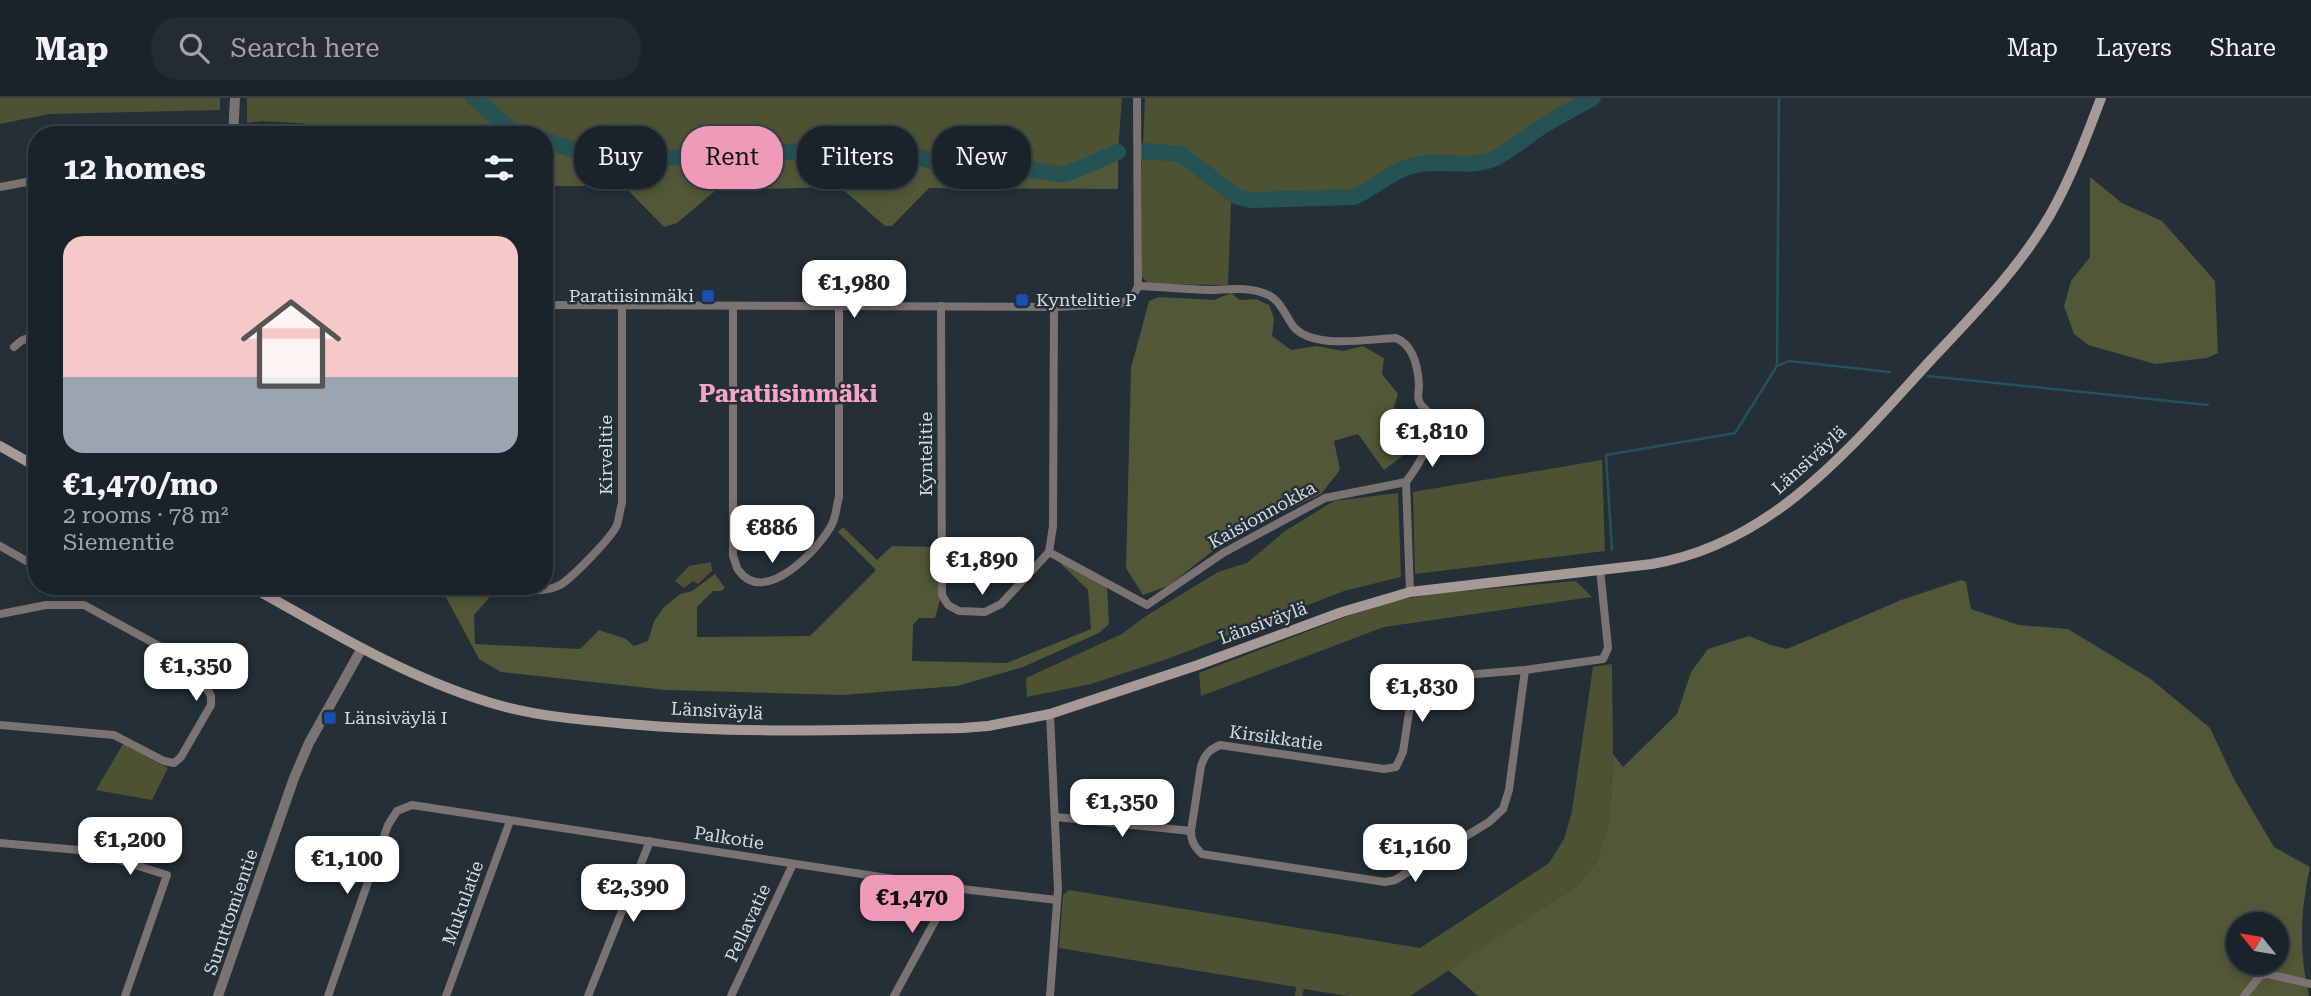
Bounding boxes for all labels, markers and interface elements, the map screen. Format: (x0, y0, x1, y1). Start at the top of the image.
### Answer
search box (151, 17, 641, 80)
text: Map (35, 29, 109, 68)
icon: search (175, 29, 213, 67)
text: Search here (231, 33, 380, 63)
text: Map (2007, 34, 2058, 62)
text: Layers (2096, 34, 2172, 62)
text: Share (2210, 34, 2276, 62)
chip: Buy (574, 126, 667, 189)
chip: Rent (681, 126, 783, 189)
chip: Filters (797, 126, 918, 189)
chip: New (932, 126, 1031, 189)
icon: filters (480, 149, 518, 187)
text: 12 homes (63, 151, 206, 186)
pin: €1,980 (797, 260, 911, 320)
text: €1,980 (818, 269, 890, 296)
icon: home (228, 281, 354, 407)
place label: Paratiisinmäki (569, 285, 694, 306)
marker: Paratiisinmäki (700, 288, 716, 304)
place label: Kyntelitie P (1036, 289, 1137, 310)
marker: Kyntelitie P (1014, 292, 1030, 308)
district label: Paratiisinmäki (699, 380, 877, 408)
pin: €1,810 (1375, 410, 1489, 469)
street label: Kyntelitie (915, 412, 936, 496)
street label: Kirvelitie (595, 415, 616, 495)
text: €1,810 (1396, 418, 1468, 445)
street label: Länsiväylä (1767, 421, 1850, 498)
text: €1,470/mo (63, 467, 218, 502)
street label: Kaisionnokka (1204, 476, 1319, 553)
text: 2 rooms · 78 m² (63, 502, 229, 529)
pin: €886 (731, 505, 813, 565)
text: €886 (746, 514, 798, 541)
text: Siementie (63, 529, 174, 556)
pin: €1,890 (925, 538, 1039, 597)
text: €1,890 (946, 546, 1018, 573)
street label: Länsiväylä (1216, 597, 1310, 648)
pin: €1,350 (139, 644, 253, 703)
text: €1,350 (160, 652, 232, 679)
pin: €1,830 (1365, 664, 1479, 724)
text: €1,830 (1386, 673, 1458, 700)
street label: Länsiväylä (670, 698, 764, 723)
place label: Länsiväylä I (344, 707, 448, 728)
marker: Länsiväylä I (322, 710, 338, 726)
street label: Kirsikkatie (1228, 721, 1324, 754)
pin: €1,350 (1065, 780, 1179, 839)
text: €1,350 (1086, 788, 1158, 815)
pin: €1,200 (73, 818, 187, 877)
street label: Palkotie (693, 822, 766, 853)
pin: €1,160 (1358, 824, 1472, 884)
text: €1,200 (94, 826, 166, 853)
text: €1,160 (1379, 833, 1451, 860)
pin: €1,100 (290, 836, 404, 896)
text: €1,100 (311, 845, 383, 872)
street label: Suruttomientie (199, 846, 262, 977)
street label: Mukulatie (438, 858, 488, 948)
pin: €2,390 (576, 864, 690, 924)
text: €2,390 (597, 873, 669, 900)
pin: €1,470 (855, 876, 969, 935)
street label: Pellavatie (720, 881, 775, 965)
text: €1,470 (876, 884, 948, 911)
north arrow (2226, 912, 2289, 975)
map controls (2226, 912, 2289, 975)

